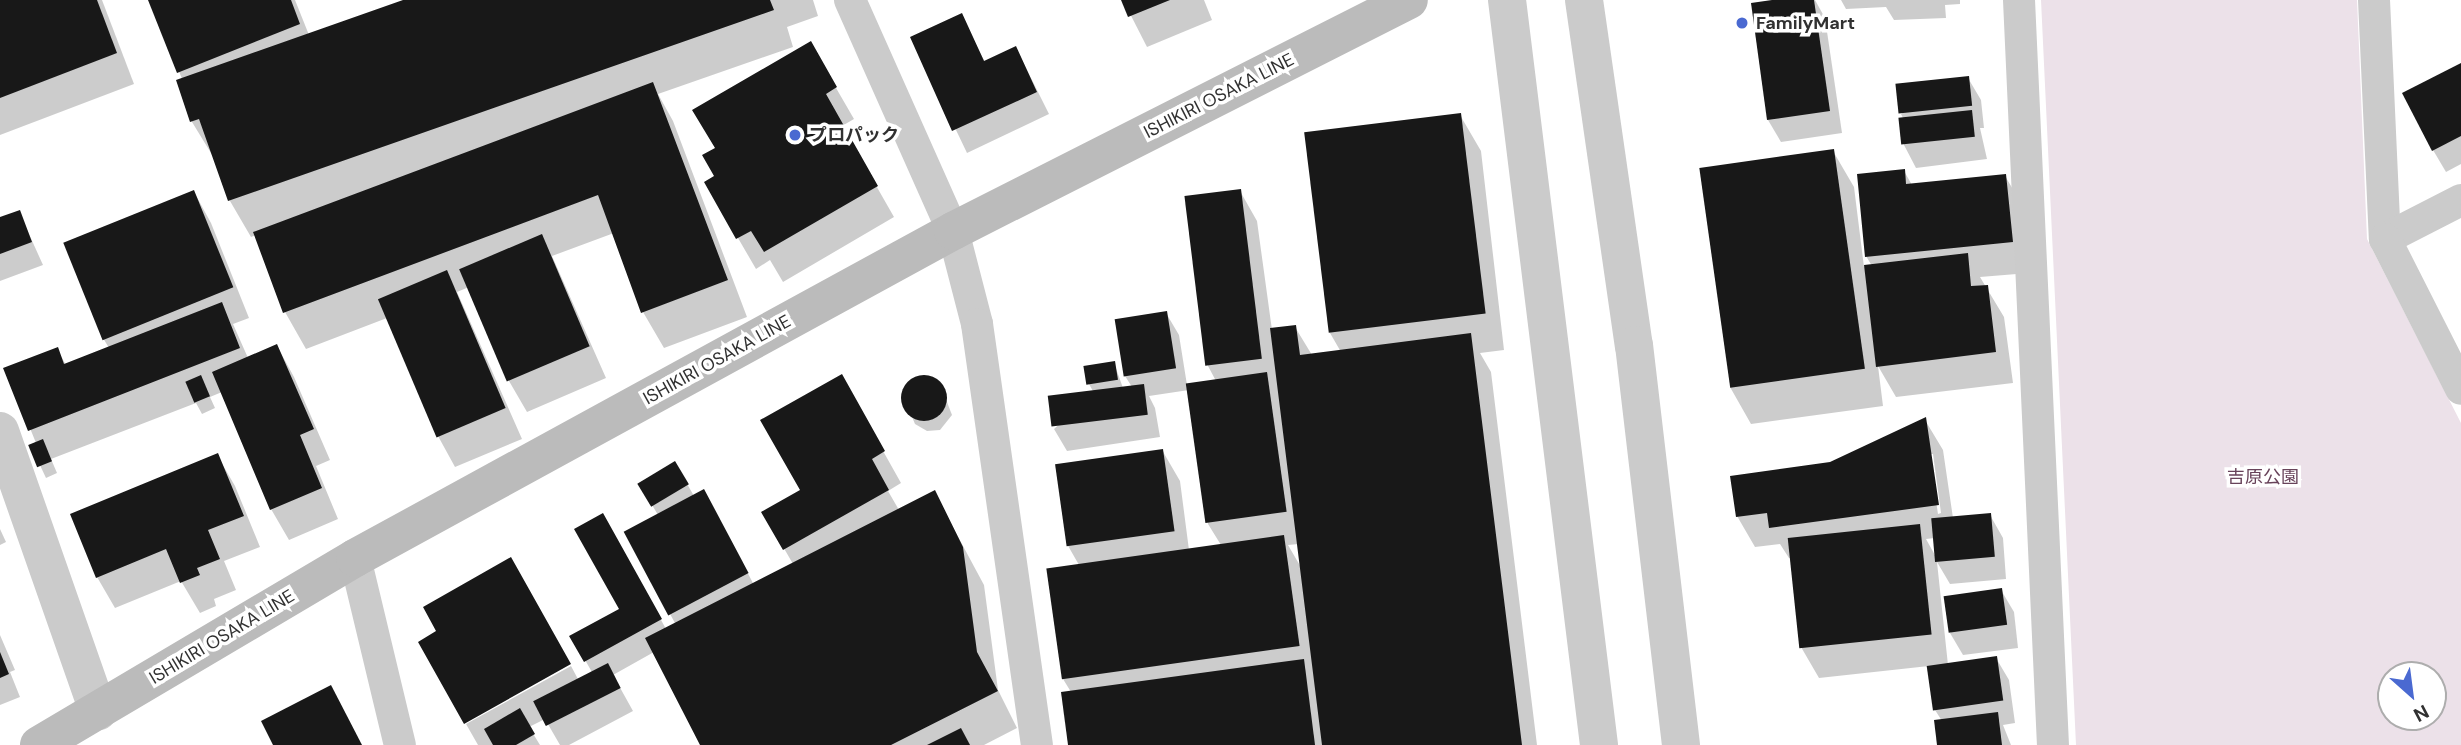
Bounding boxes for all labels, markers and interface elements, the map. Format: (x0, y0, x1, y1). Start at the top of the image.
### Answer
place label: FamilyMart (1756, 12, 1855, 34)
marker: FamilyMart (1734, 15, 1750, 31)
street label: ISHIKIRI OSAKA LINE (1140, 49, 1298, 143)
place label: プロパック (809, 124, 899, 146)
marker: プロパック (787, 127, 803, 143)
street label: ISHIKIRI OSAKA LINE (639, 310, 795, 410)
park label: 吉原公園 (2227, 466, 2299, 488)
street label: ISHIKIRI OSAKA LINE (146, 585, 298, 689)
north arrow (2377, 661, 2447, 731)
text: N (2409, 699, 2433, 728)

